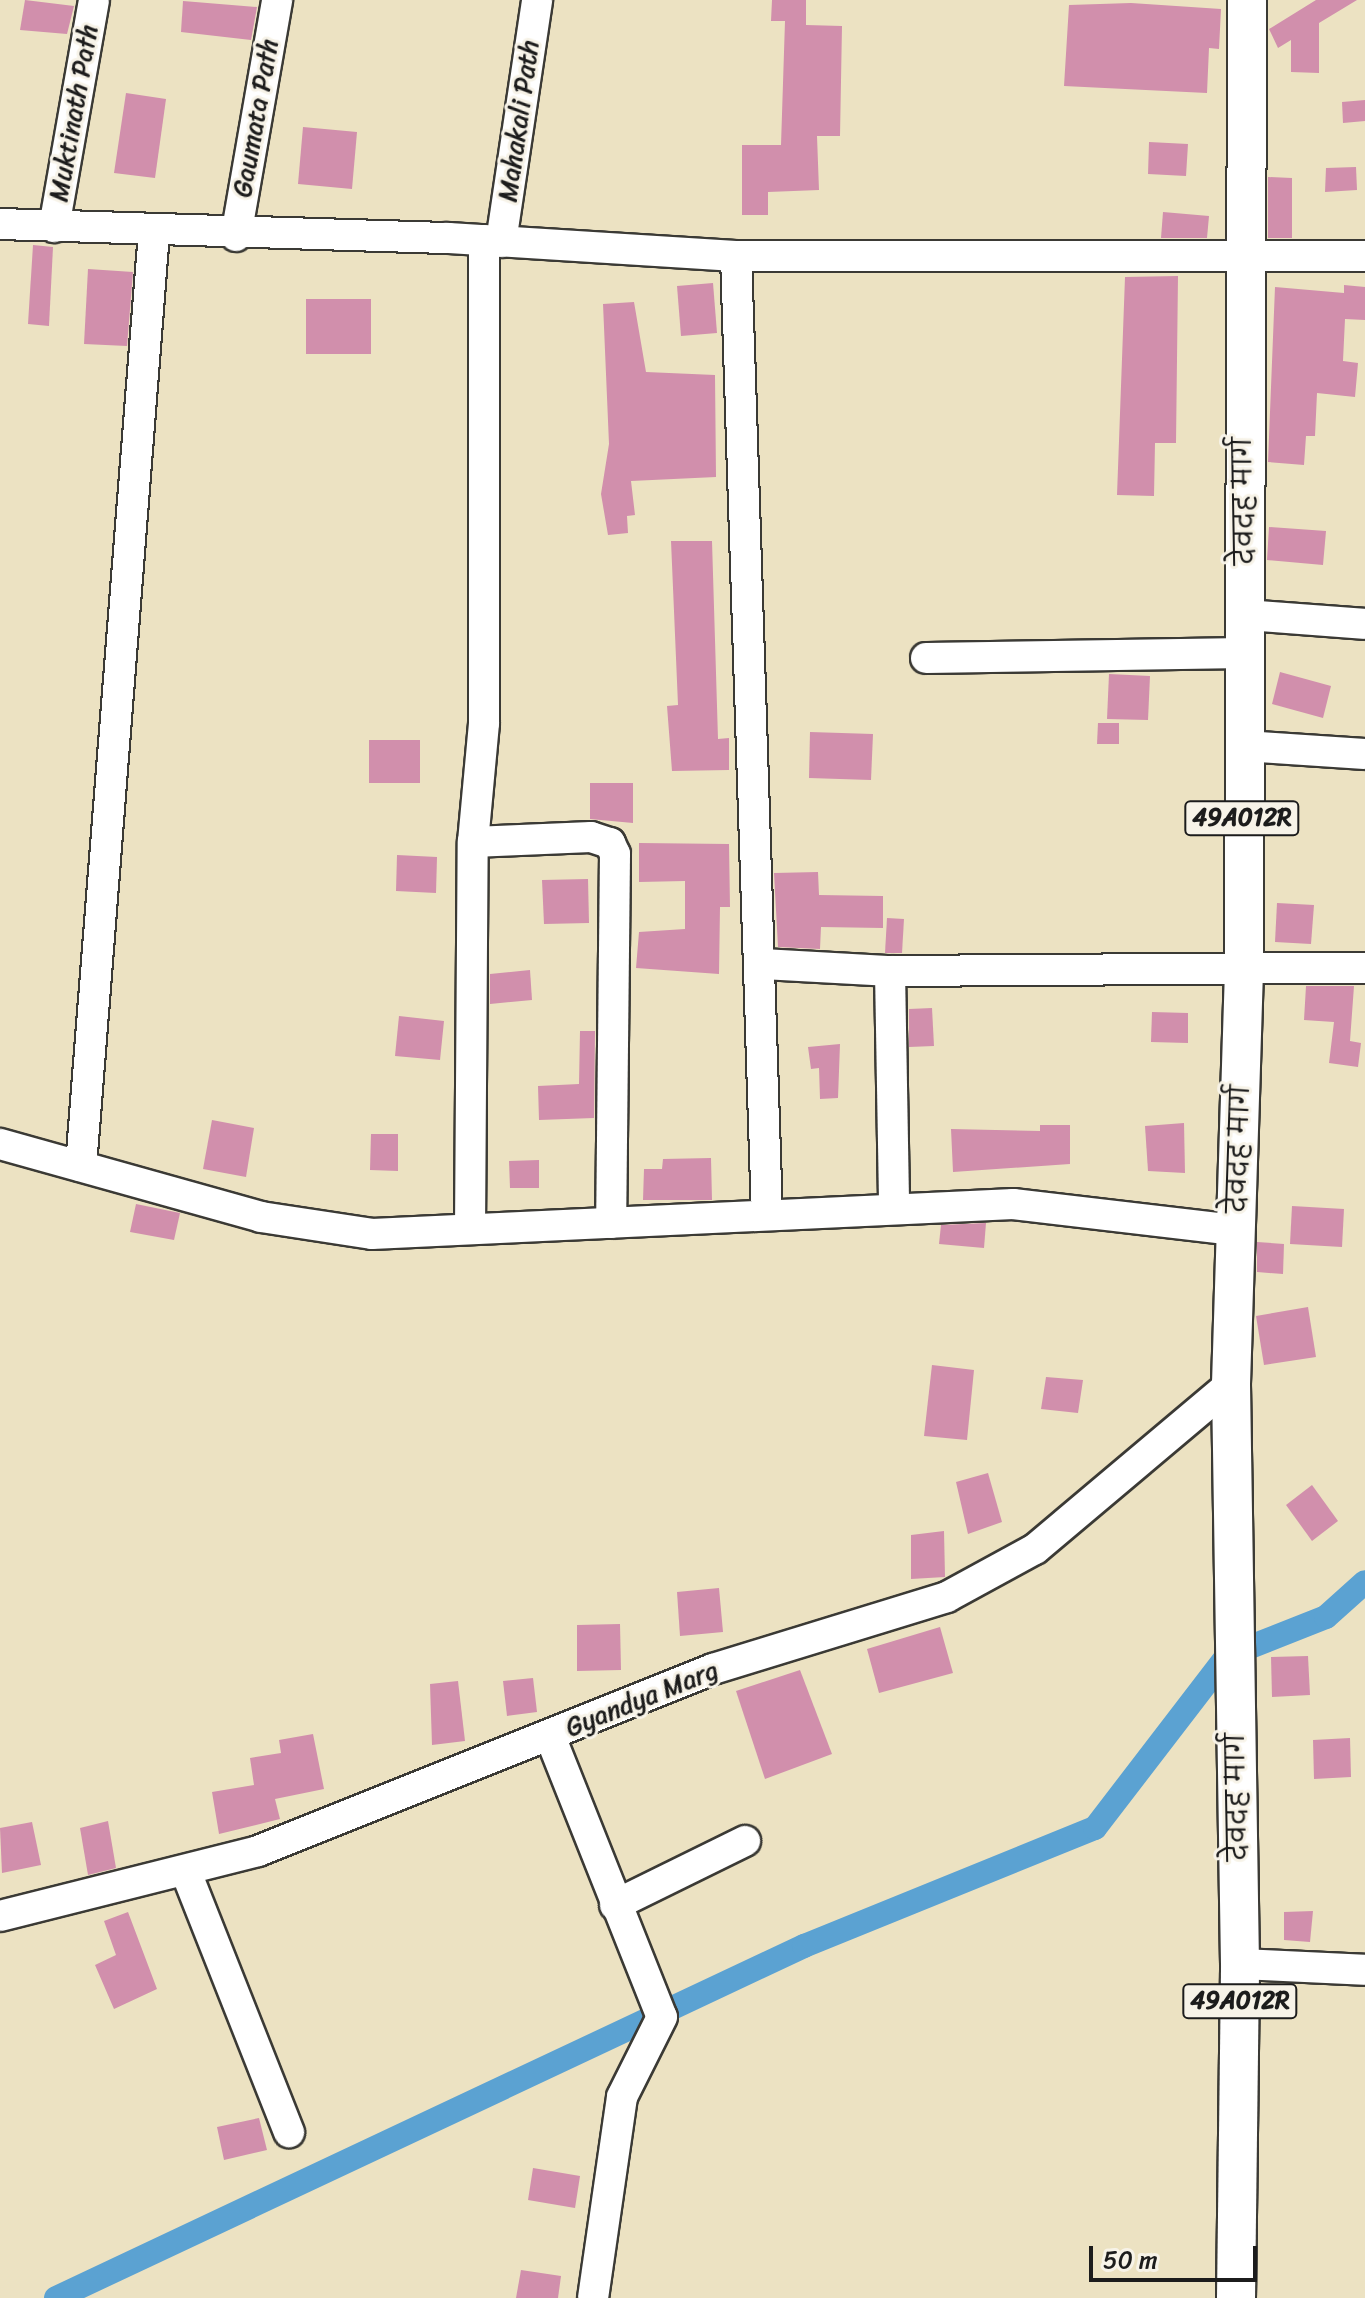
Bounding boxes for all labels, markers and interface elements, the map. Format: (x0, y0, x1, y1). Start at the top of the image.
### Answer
street label: Muktinath Path (43, 22, 105, 204)
street label: Gaumata Path (227, 36, 285, 200)
street label: Mahakali Path (492, 38, 546, 204)
street label: देवदह मार्ग (1227, 437, 1261, 565)
road number: 49A012R (1184, 798, 1300, 838)
street label: देवदह मार्ग (1221, 1085, 1257, 1213)
street label: Gyandya Marg (561, 1654, 723, 1744)
street label: देवदह मार्ग (1220, 1733, 1254, 1861)
road number: 49A012R (1182, 1981, 1298, 2021)
scale bar (1093, 2230, 1261, 2280)
text: 50 m (1103, 2239, 1158, 2281)

